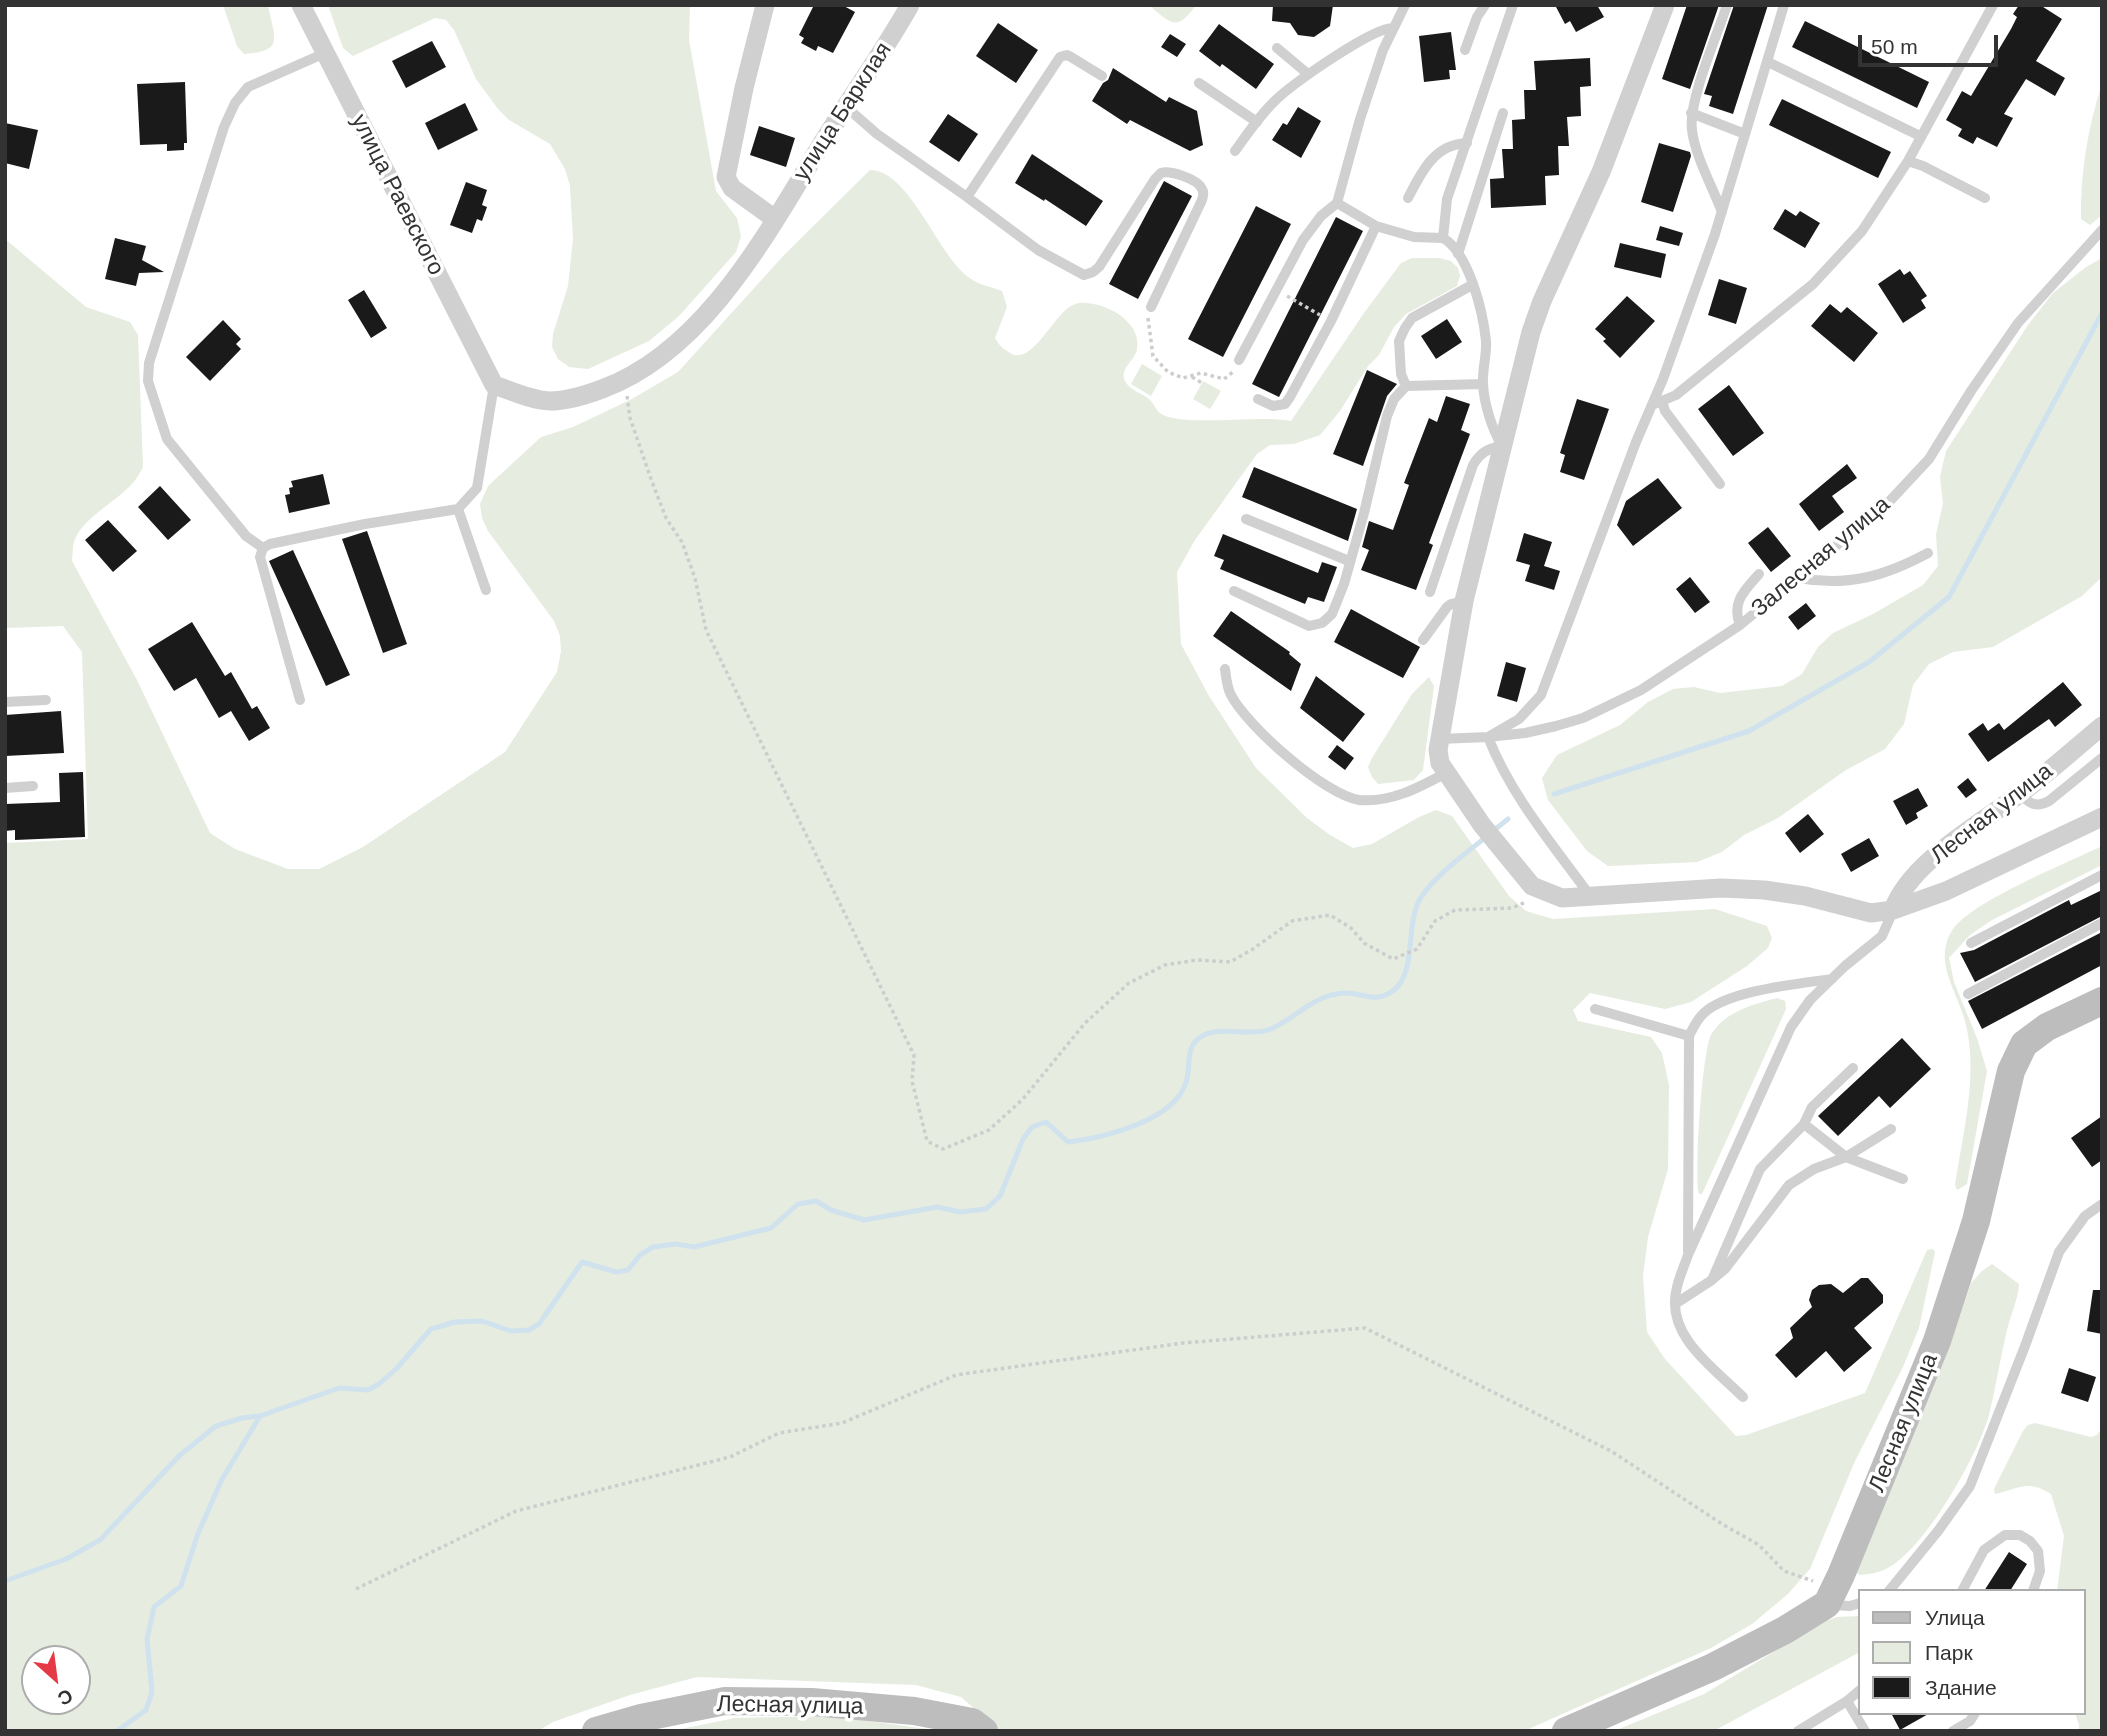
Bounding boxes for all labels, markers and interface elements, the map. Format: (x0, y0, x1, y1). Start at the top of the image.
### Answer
scale bar (1862, 21, 2002, 65)
text: 50 m (1871, 35, 1918, 58)
street label: улица Барклая (788, 38, 898, 186)
street label: улица Раевского (345, 110, 449, 280)
street label: Залесная улица (1746, 491, 1896, 623)
street label: Лесная улица (1926, 758, 2058, 870)
street label: Лесная улица (1864, 1350, 1944, 1496)
legend (1858, 1589, 2086, 1715)
text: Улица (1925, 1606, 1985, 1629)
text: Парк (1925, 1641, 1973, 1664)
north arrow (21, 1645, 91, 1715)
text: Здание (1925, 1676, 1997, 1699)
text: С (54, 1685, 76, 1710)
street label: Лесная улица (716, 1691, 864, 1721)

